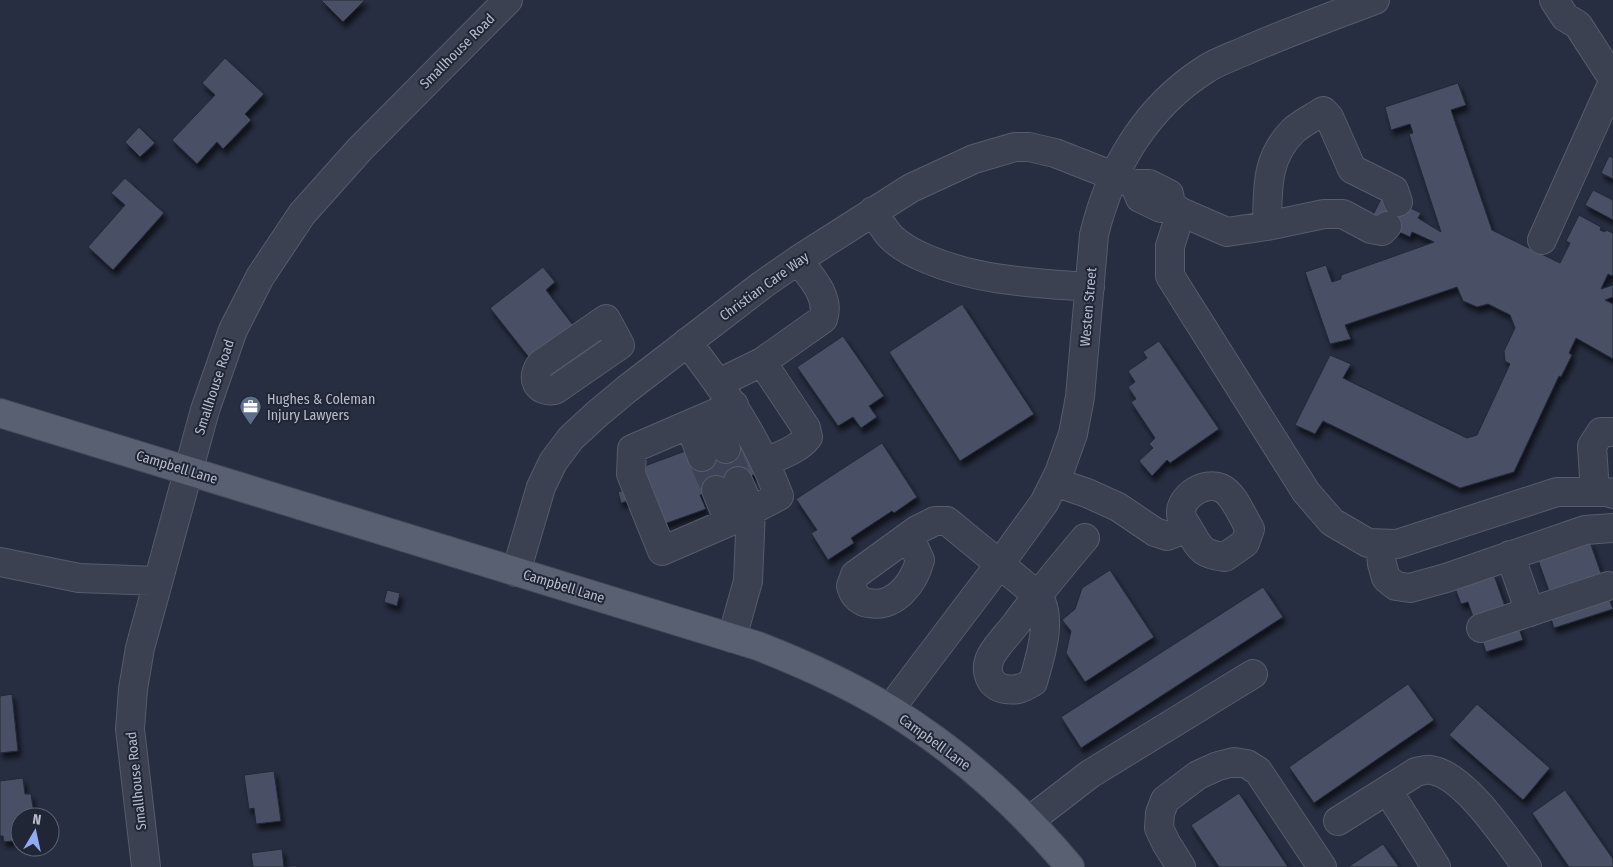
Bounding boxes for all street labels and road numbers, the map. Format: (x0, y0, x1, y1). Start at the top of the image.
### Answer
street label: Smallhouse Road (416, 10, 498, 92)
street label: Christian Care Way (716, 248, 813, 324)
street label: Westen Street (1077, 266, 1100, 347)
street label: Smallhouse Road (191, 337, 238, 437)
street label: Campbell Lane (134, 447, 220, 488)
street label: Campbell Lane (521, 566, 607, 607)
street label: Campbell Lane (896, 711, 974, 774)
street label: Smallhouse Road (123, 731, 150, 831)

